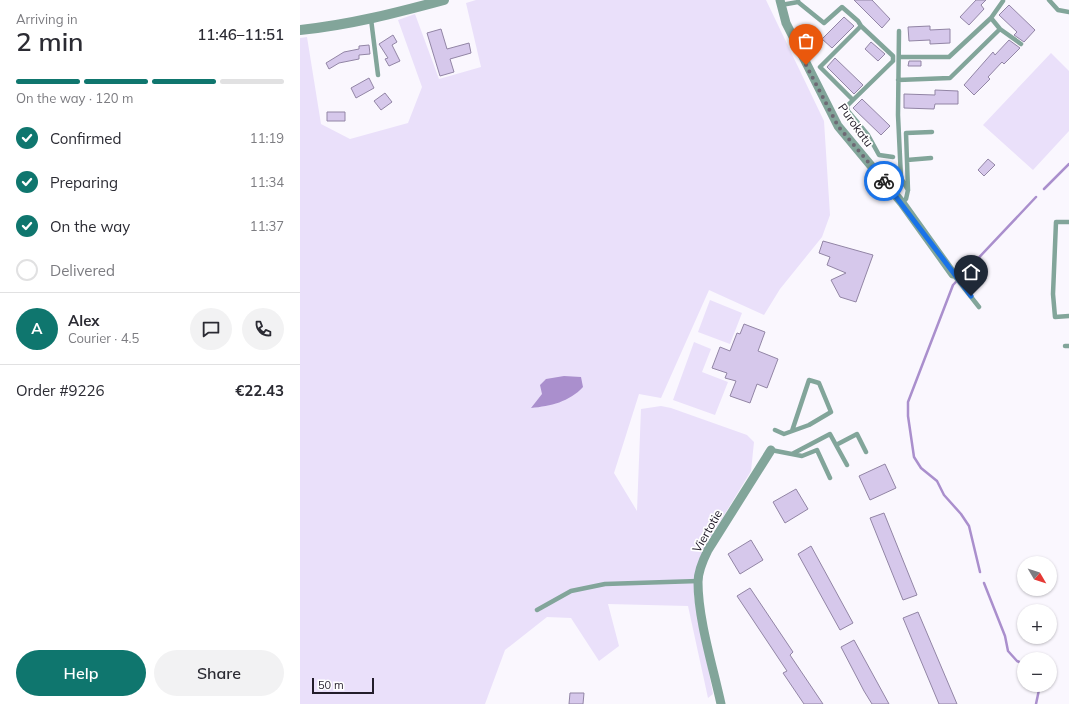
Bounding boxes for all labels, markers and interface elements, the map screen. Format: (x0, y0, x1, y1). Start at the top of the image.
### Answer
text: Arriving in (16, 11, 78, 27)
pin (789, 24, 823, 65)
text: 2 min (16, 25, 84, 58)
text: 11:46–11:51 (197, 25, 284, 44)
icon: bag (795, 30, 817, 52)
text: On the way · 120 m (16, 90, 133, 106)
street label: Purokatu (835, 100, 877, 150)
icon: check (16, 127, 38, 149)
text: Confirmed (50, 129, 121, 148)
text: 11:19 (250, 130, 284, 146)
courier (864, 161, 904, 201)
icon: bike (873, 170, 895, 192)
icon: check (16, 171, 38, 193)
text: Preparing (50, 173, 118, 192)
text: 11:34 (250, 174, 284, 190)
icon: check (16, 215, 38, 237)
text: On the way (50, 217, 130, 236)
text: 11:37 (250, 218, 284, 234)
pin (954, 255, 988, 296)
text: Delivered (50, 261, 115, 280)
icon: home (960, 261, 982, 283)
button: chat (190, 308, 232, 350)
button: phone (242, 308, 284, 350)
text: Alex (68, 311, 100, 330)
text: A (31, 319, 43, 338)
text: Courier · 4.5 (68, 330, 139, 346)
text: Order #9226 (16, 381, 104, 400)
text: €22.43 (235, 381, 284, 400)
street label: Viertotie (689, 507, 725, 555)
north arrow (1017, 556, 1057, 596)
map controls (1017, 556, 1057, 692)
button: + (1017, 604, 1057, 644)
button: Help (16, 650, 146, 696)
button: Share (154, 650, 284, 696)
button: − (1017, 652, 1057, 692)
scale bar (312, 676, 374, 695)
text: 50 m (318, 678, 344, 692)

